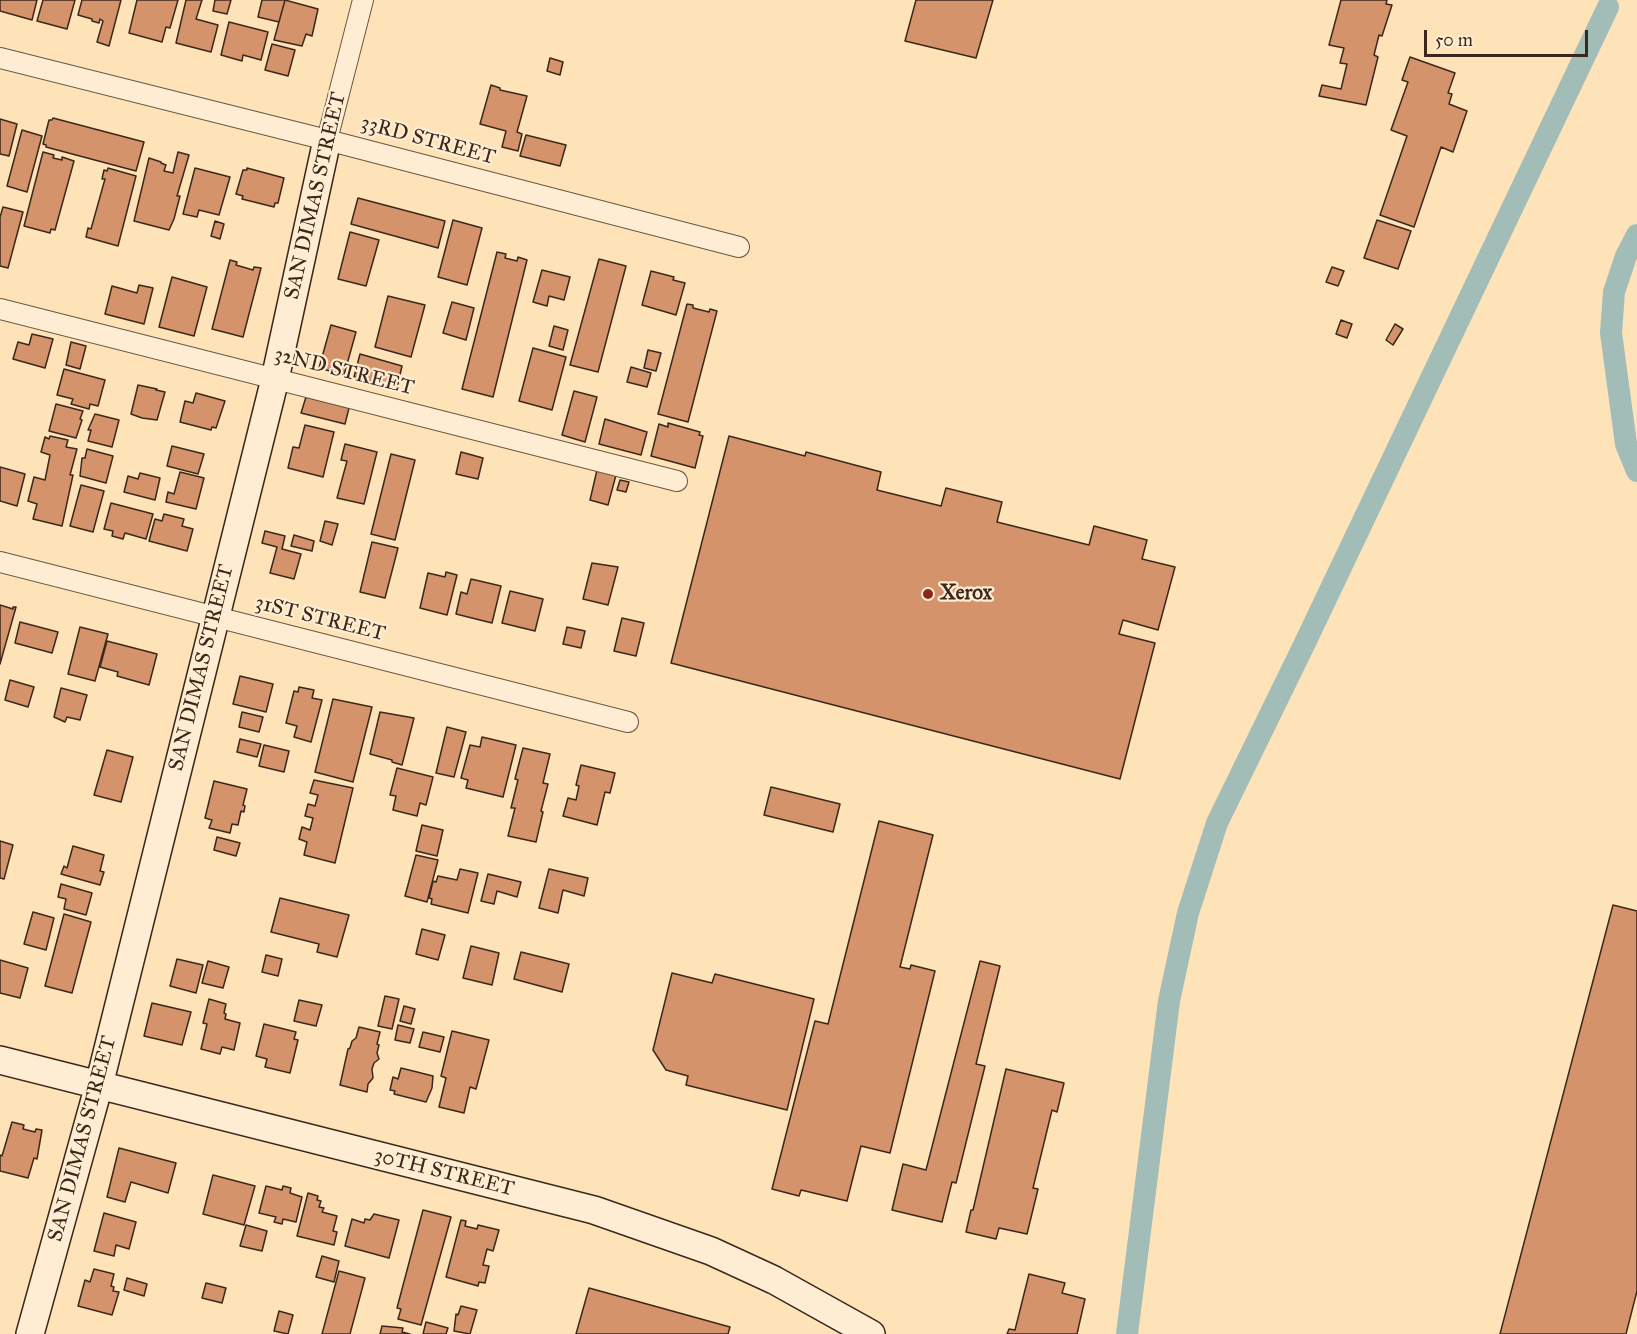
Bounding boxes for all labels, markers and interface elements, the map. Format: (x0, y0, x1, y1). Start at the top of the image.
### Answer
scale bar (1427, 18, 1590, 56)
text: 50 m (1435, 29, 1473, 51)
street label: SAN DIMAS STREET (280, 90, 352, 302)
street label: 33RD STREET (358, 111, 498, 171)
street label: 32ND STREET (271, 342, 417, 402)
street label: SAN DIMAS STREET (164, 562, 240, 774)
place label: Xerox (940, 581, 992, 607)
marker: Xerox (921, 587, 935, 601)
street label: 31ST STREET (252, 591, 388, 647)
street label: SAN DIMAS STREET (43, 1033, 123, 1245)
street label: 30TH STREET (371, 1143, 517, 1203)

